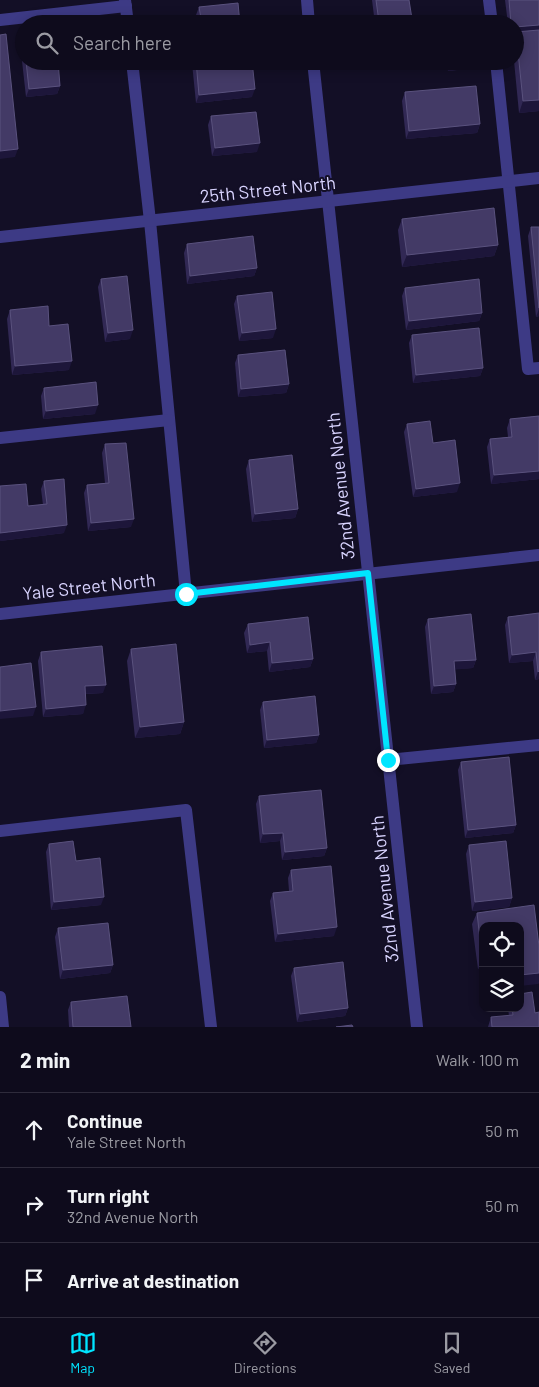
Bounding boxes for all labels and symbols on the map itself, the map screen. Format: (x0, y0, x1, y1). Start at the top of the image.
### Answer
street label: 25th Street North (199, 171, 337, 207)
street label: 32nd Avenue North (321, 411, 359, 561)
street label: Yale Street North (21, 568, 157, 604)
route start (175, 583, 198, 606)
route end (377, 749, 400, 772)
street label: 32nd Avenue North (365, 814, 403, 964)

